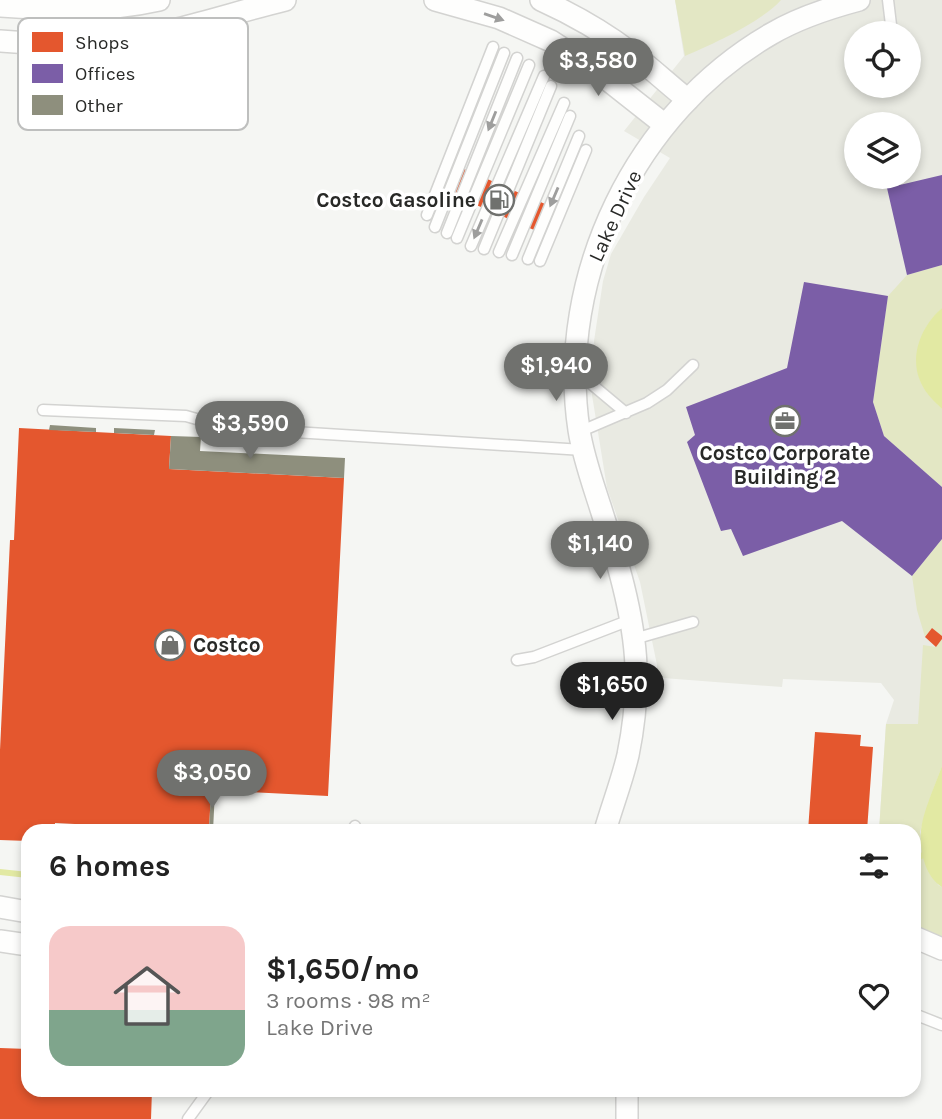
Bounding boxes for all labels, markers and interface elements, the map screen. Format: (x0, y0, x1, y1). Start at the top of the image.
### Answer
one-way arrow (484, 12, 505, 23)
legend (18, 18, 248, 130)
map controls (844, 21, 921, 189)
button: locate (844, 21, 921, 98)
text: Shops (75, 32, 129, 54)
pin: $3,580 (541, 38, 655, 98)
text: $3,580 (559, 47, 637, 74)
text: Offices (75, 63, 136, 85)
text: Other (75, 95, 123, 117)
one-way arrow (486, 111, 498, 131)
button: layers (844, 112, 921, 189)
street label: Lake Drive (583, 167, 647, 265)
fuel station icon: Costco Gasoline (482, 183, 516, 217)
one-way arrow (548, 187, 559, 208)
place label: Costco Gasoline (316, 188, 476, 212)
one-way arrow (472, 219, 483, 240)
pin: $1,940 (499, 344, 613, 403)
text: $1,940 (520, 352, 592, 379)
pin: $3,590 (193, 402, 307, 461)
office icon: Costco Corporate Building 2 (768, 404, 802, 438)
text: $3,590 (211, 410, 289, 437)
place label: Costco Corporate Building 2 (700, 441, 870, 489)
pin: $1,140 (543, 522, 657, 581)
text: $1,140 (567, 530, 633, 557)
shop icon: Costco (153, 628, 187, 662)
place label: Costco (193, 633, 261, 657)
pin: $1,650 (555, 662, 669, 722)
text: $1,650 (576, 671, 648, 698)
pin: $3,050 (155, 750, 269, 810)
text: $3,050 (173, 759, 251, 786)
icon: filters (855, 847, 893, 885)
text: 6 homes (49, 848, 171, 884)
text: $1,650/mo (266, 951, 419, 987)
icon: home (105, 954, 189, 1038)
icon: heart (855, 977, 893, 1015)
text: 3 rooms · 98 m² (266, 987, 431, 1014)
text: Lake Drive (266, 1014, 373, 1041)

